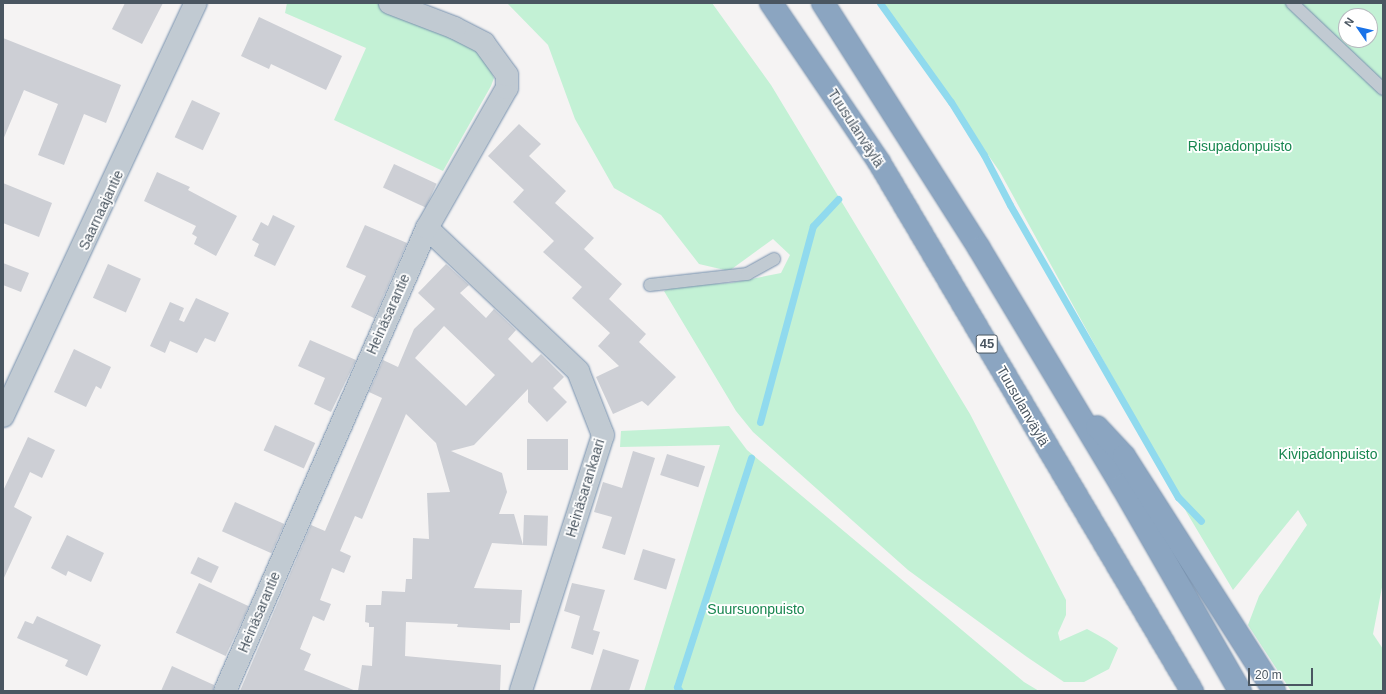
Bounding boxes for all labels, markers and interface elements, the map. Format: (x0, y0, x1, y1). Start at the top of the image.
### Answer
north arrow (1338, 8, 1378, 48)
text: N (1342, 15, 1356, 29)
street label: Tuusulanväylä (825, 86, 887, 170)
park label: Risupadonpuisto (1188, 138, 1292, 154)
street label: Saarnaajantie (75, 167, 127, 253)
street label: Heinäsarantie (363, 271, 413, 357)
road number: 45 (975, 333, 999, 355)
street label: Tuusulanväylä (993, 363, 1053, 449)
street label: Heinäsarankaari (562, 437, 608, 539)
park label: Kivipadonpuisto (1279, 446, 1377, 462)
street label: Heinäsarantie (234, 569, 284, 655)
park label: Suursuonpuisto (707, 601, 805, 617)
scale bar (1250, 660, 1315, 686)
text: 20 m (1255, 668, 1282, 682)

